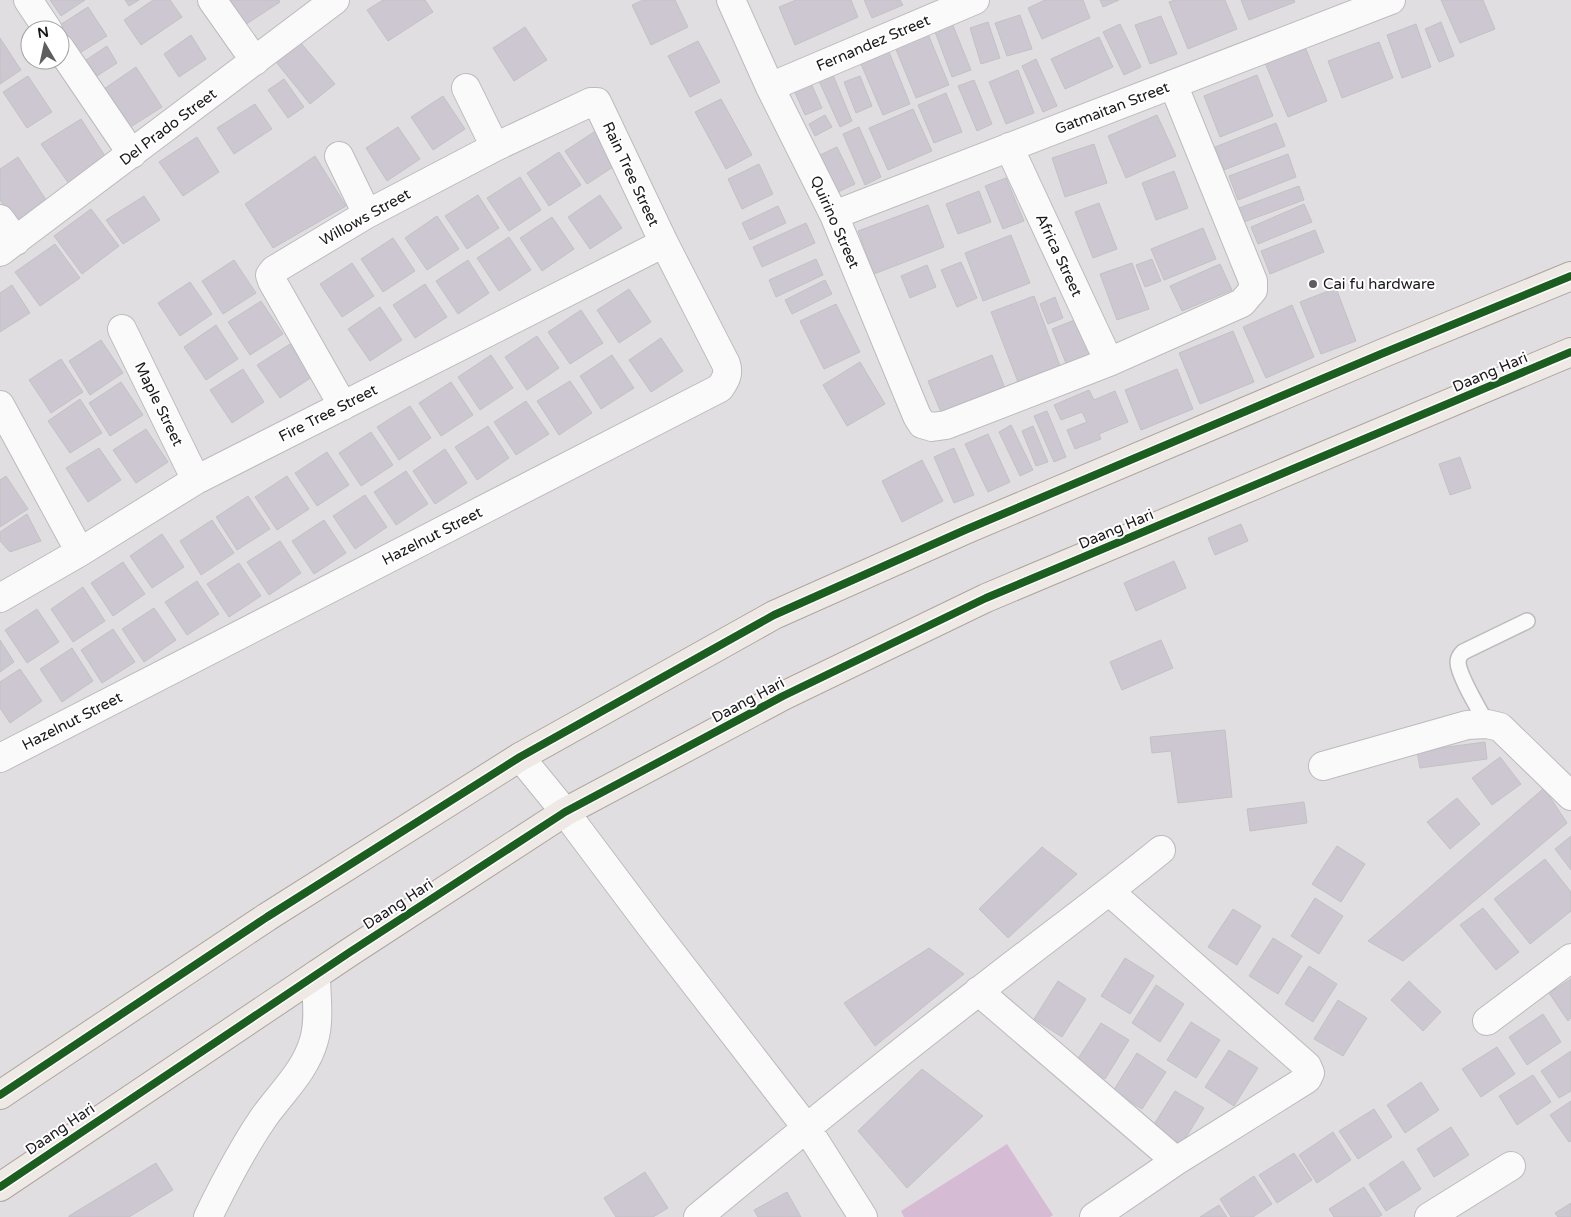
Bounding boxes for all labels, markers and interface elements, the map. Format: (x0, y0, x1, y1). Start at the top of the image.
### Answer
street label: Fernandez Street (813, 11, 933, 75)
north arrow (20, 20, 70, 70)
text: N (36, 23, 50, 42)
street label: Gatmaitan Street (1052, 78, 1172, 138)
street label: Del Prado Street (116, 85, 220, 169)
street label: Rain Tree Street (599, 119, 663, 229)
street label: Quirino Street (807, 173, 864, 271)
street label: Willows Street (316, 184, 414, 249)
street label: Africa Street (1032, 211, 1086, 300)
place label: Cai fu hardware (1323, 275, 1435, 293)
marker: Cai fu hardware (1307, 278, 1319, 290)
street label: Daang Hari (1450, 348, 1530, 396)
street label: Maple Street (131, 359, 187, 449)
street label: Fire Tree Street (276, 380, 380, 446)
street label: Hazelnut Street (379, 503, 485, 569)
street label: Daang Hari (1076, 505, 1156, 553)
street label: Daang Hari (709, 673, 787, 727)
street label: Hazelnut Street (19, 688, 125, 754)
street label: Daang Hari (360, 875, 436, 933)
street label: Daang Hari (22, 1099, 98, 1159)

